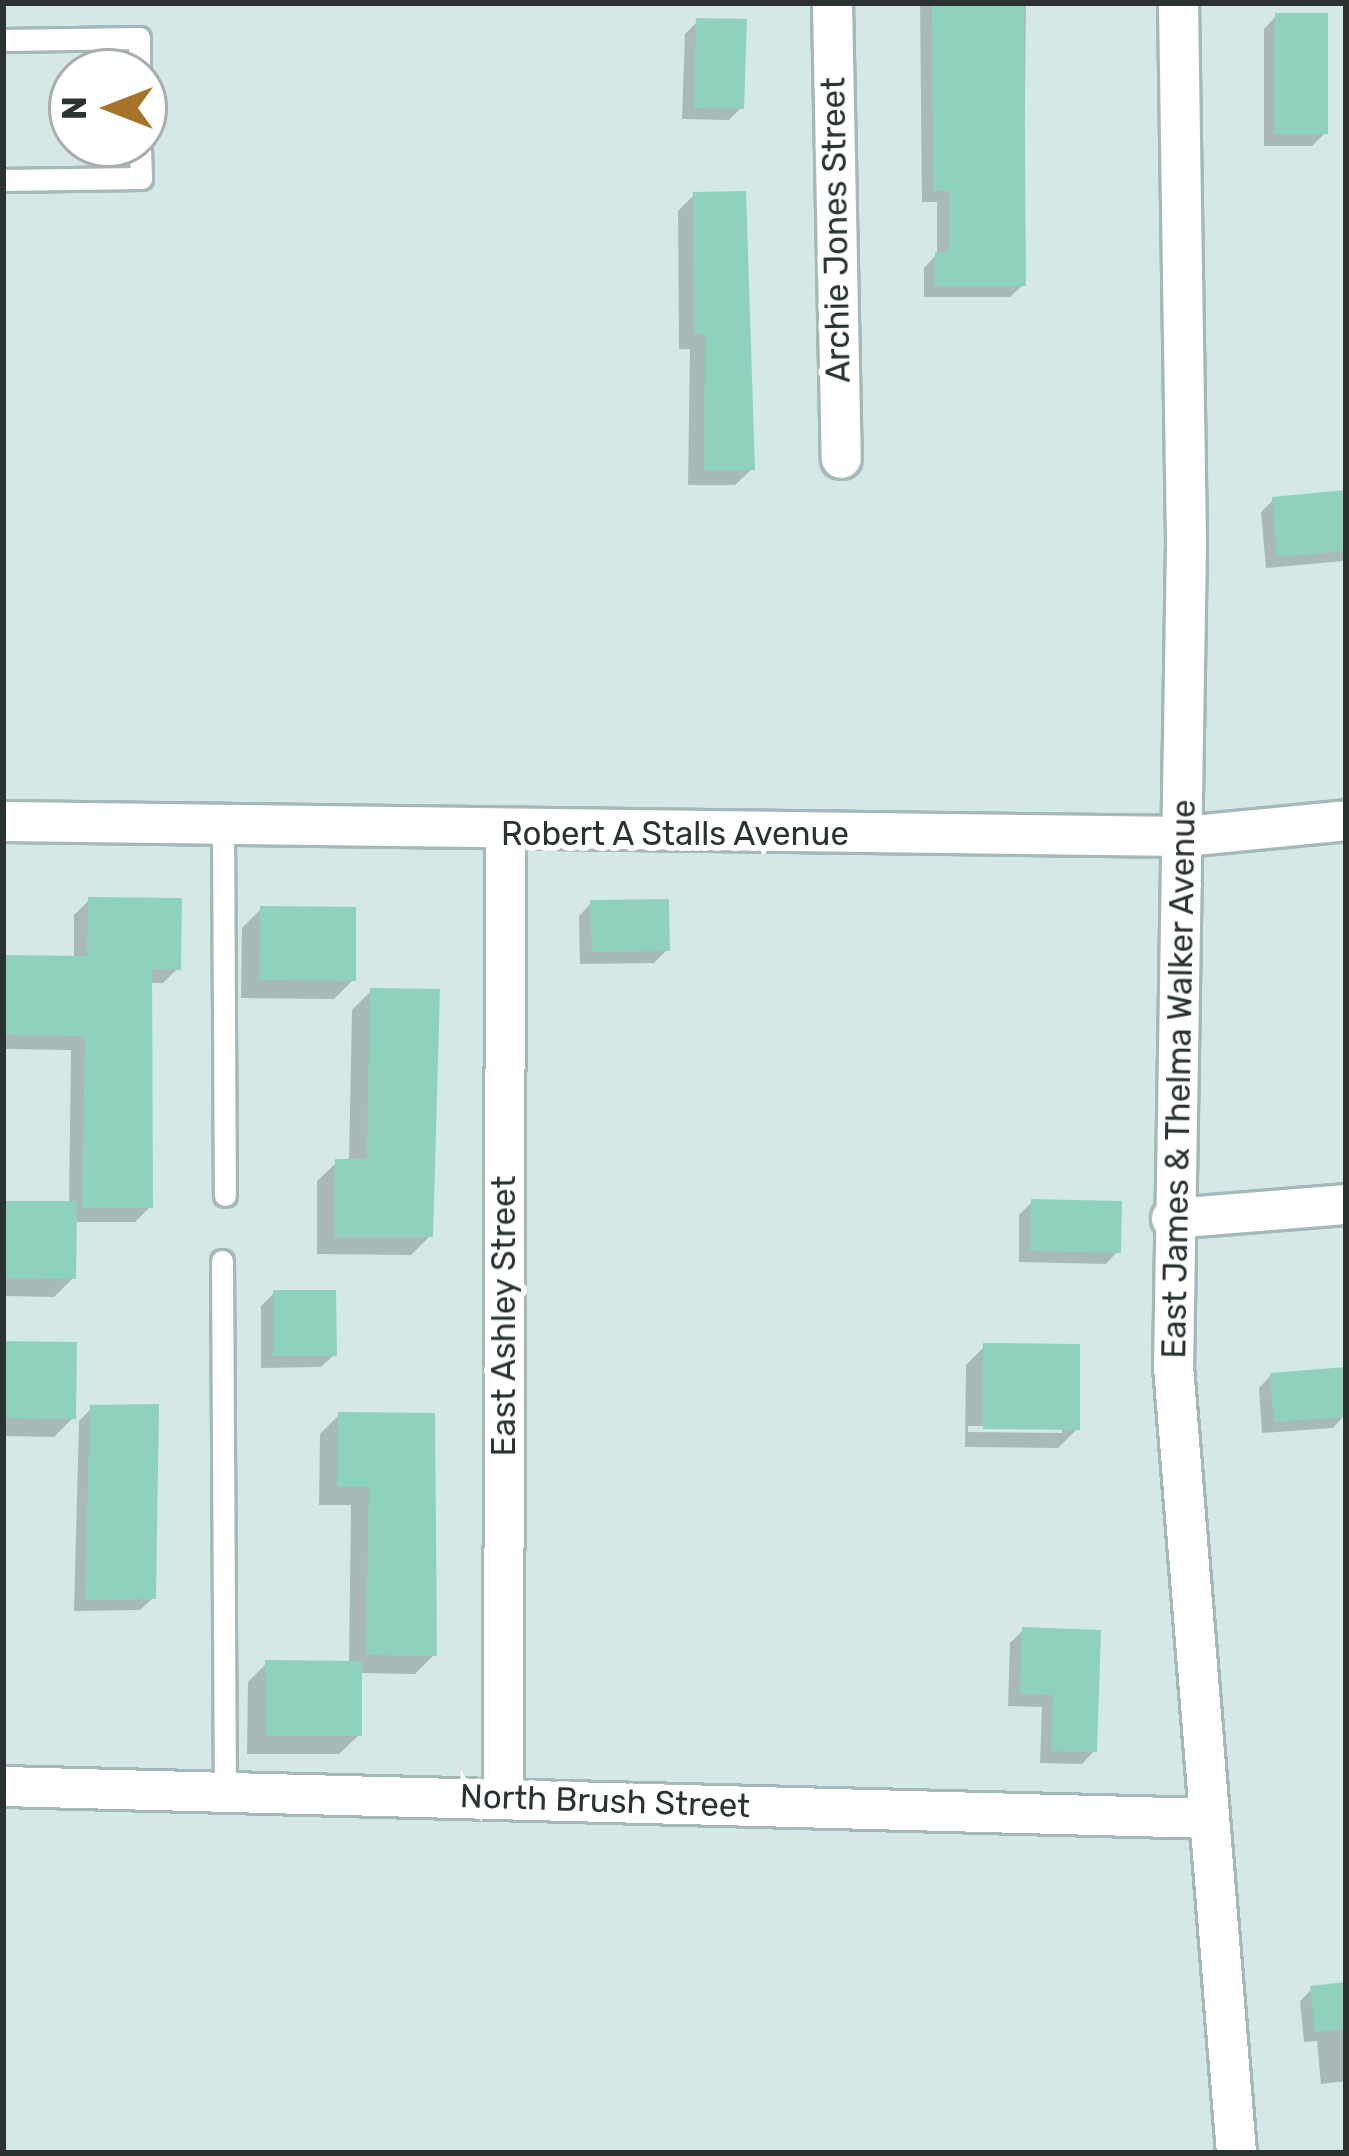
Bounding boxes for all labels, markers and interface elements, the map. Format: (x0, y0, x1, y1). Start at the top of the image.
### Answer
north arrow (48, 48, 168, 168)
street label: Archie Jones Street (814, 77, 858, 383)
text: N (55, 96, 94, 120)
street label: East James & Thelma Walker Avenue (1154, 798, 1204, 1360)
street label: Robert A Stalls Avenue (500, 814, 850, 854)
street label: East Ashley Street (484, 1175, 524, 1457)
street label: North Brush Street (459, 1776, 751, 1826)

